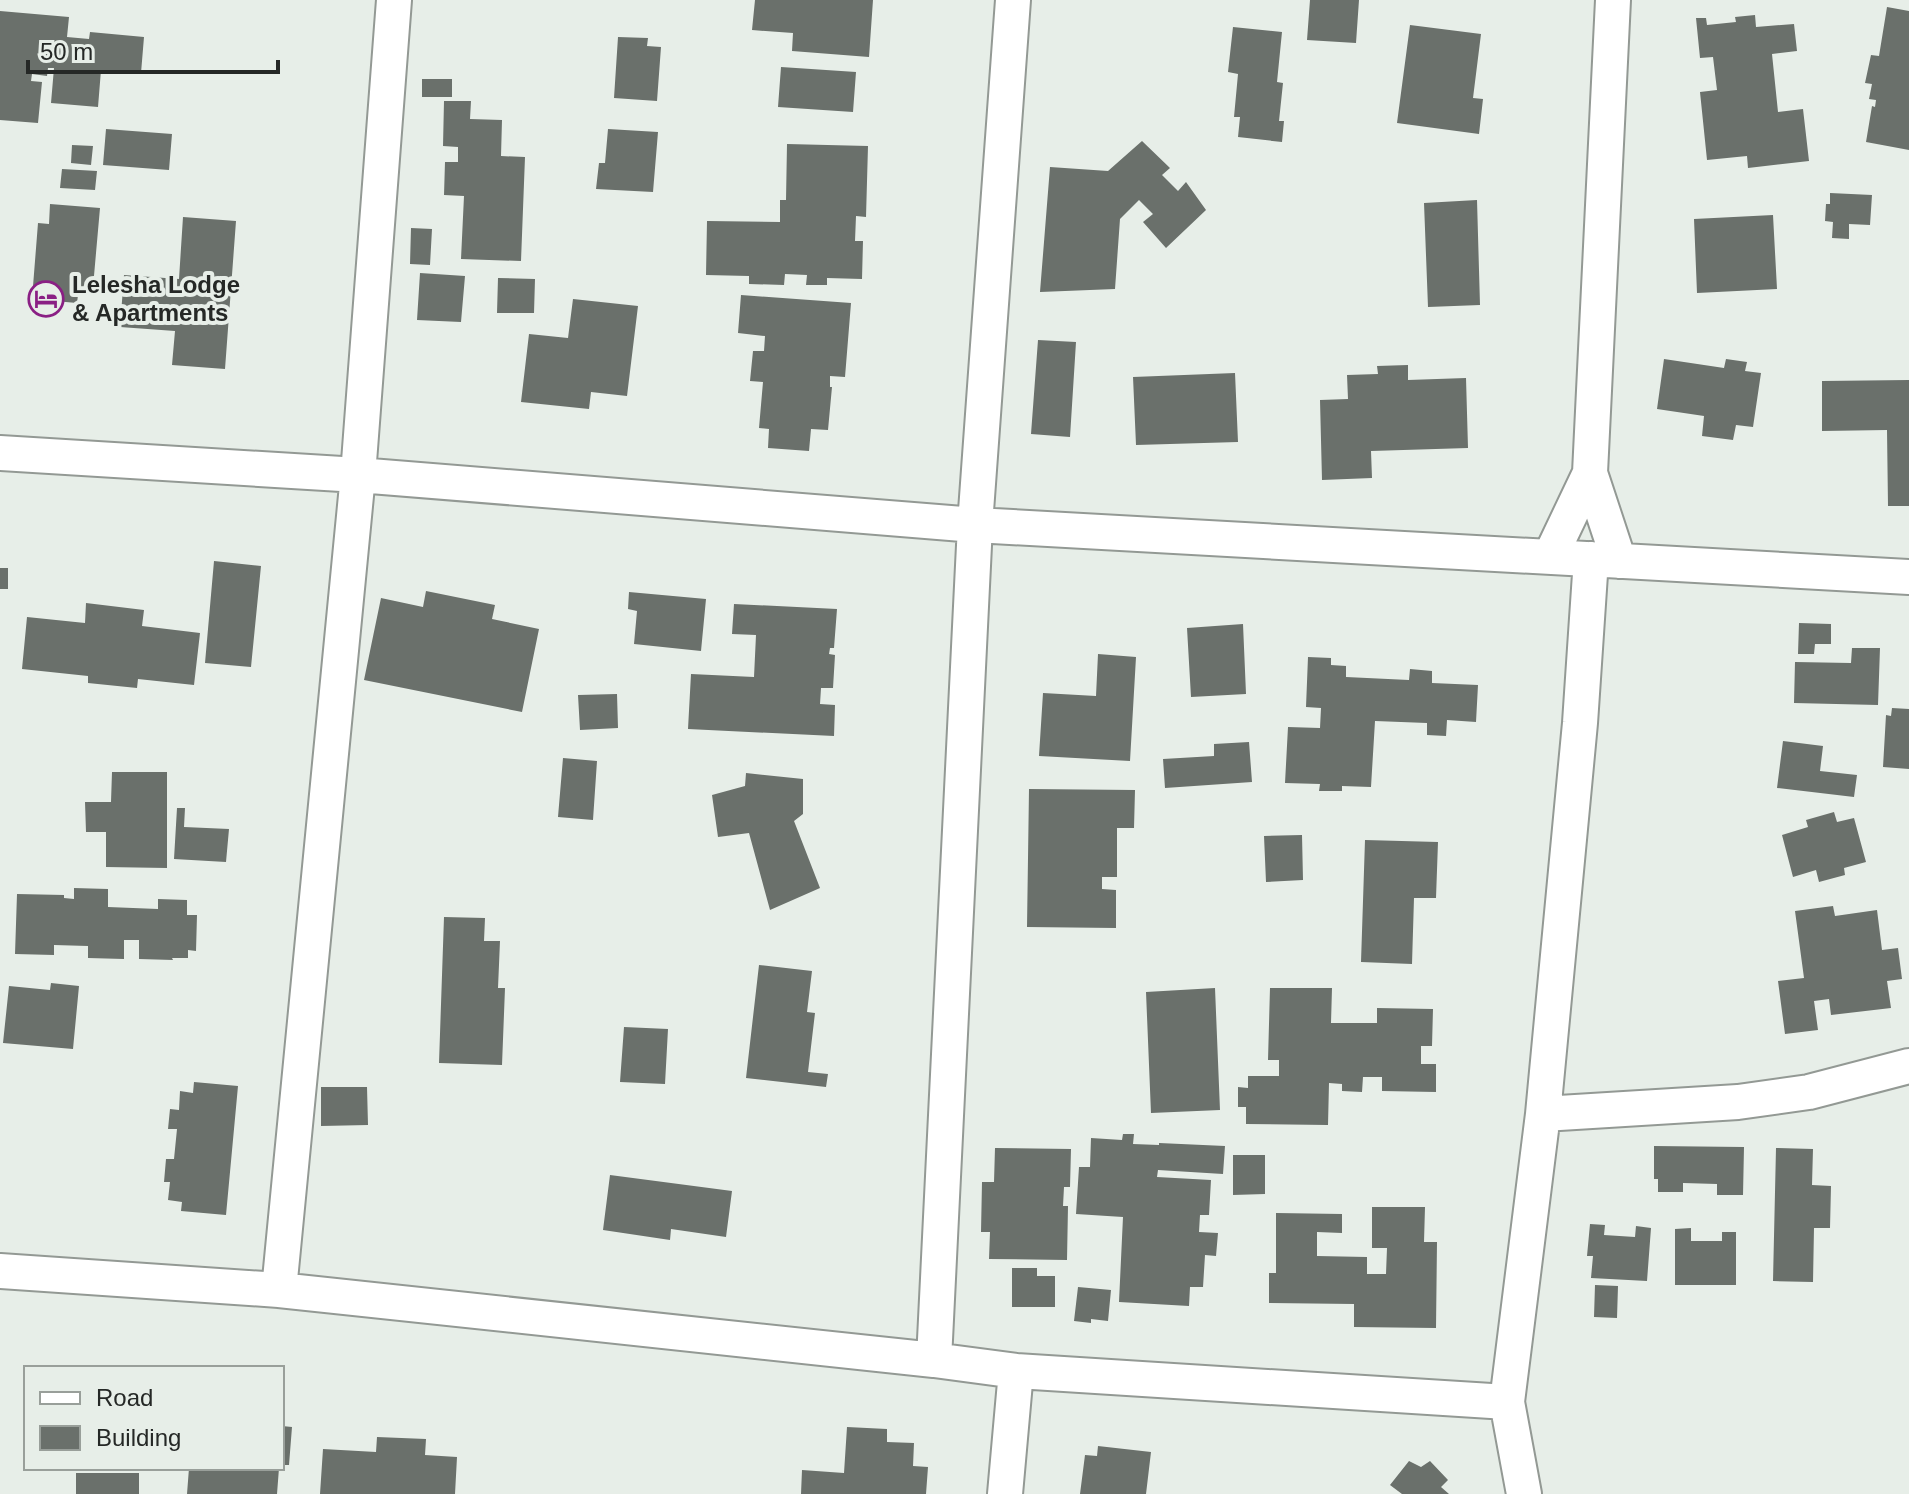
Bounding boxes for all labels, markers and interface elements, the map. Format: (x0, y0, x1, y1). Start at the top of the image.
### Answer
scale bar (28, 24, 278, 74)
text: 50 m (40, 38, 93, 65)
place label: Lelesha Lodge & Apartments (72, 271, 240, 326)
hotel icon: Lelesha Lodge & Apartments (27, 280, 65, 318)
legend (24, 1366, 284, 1470)
text: Road (96, 1384, 153, 1411)
text: Building (96, 1424, 181, 1451)

